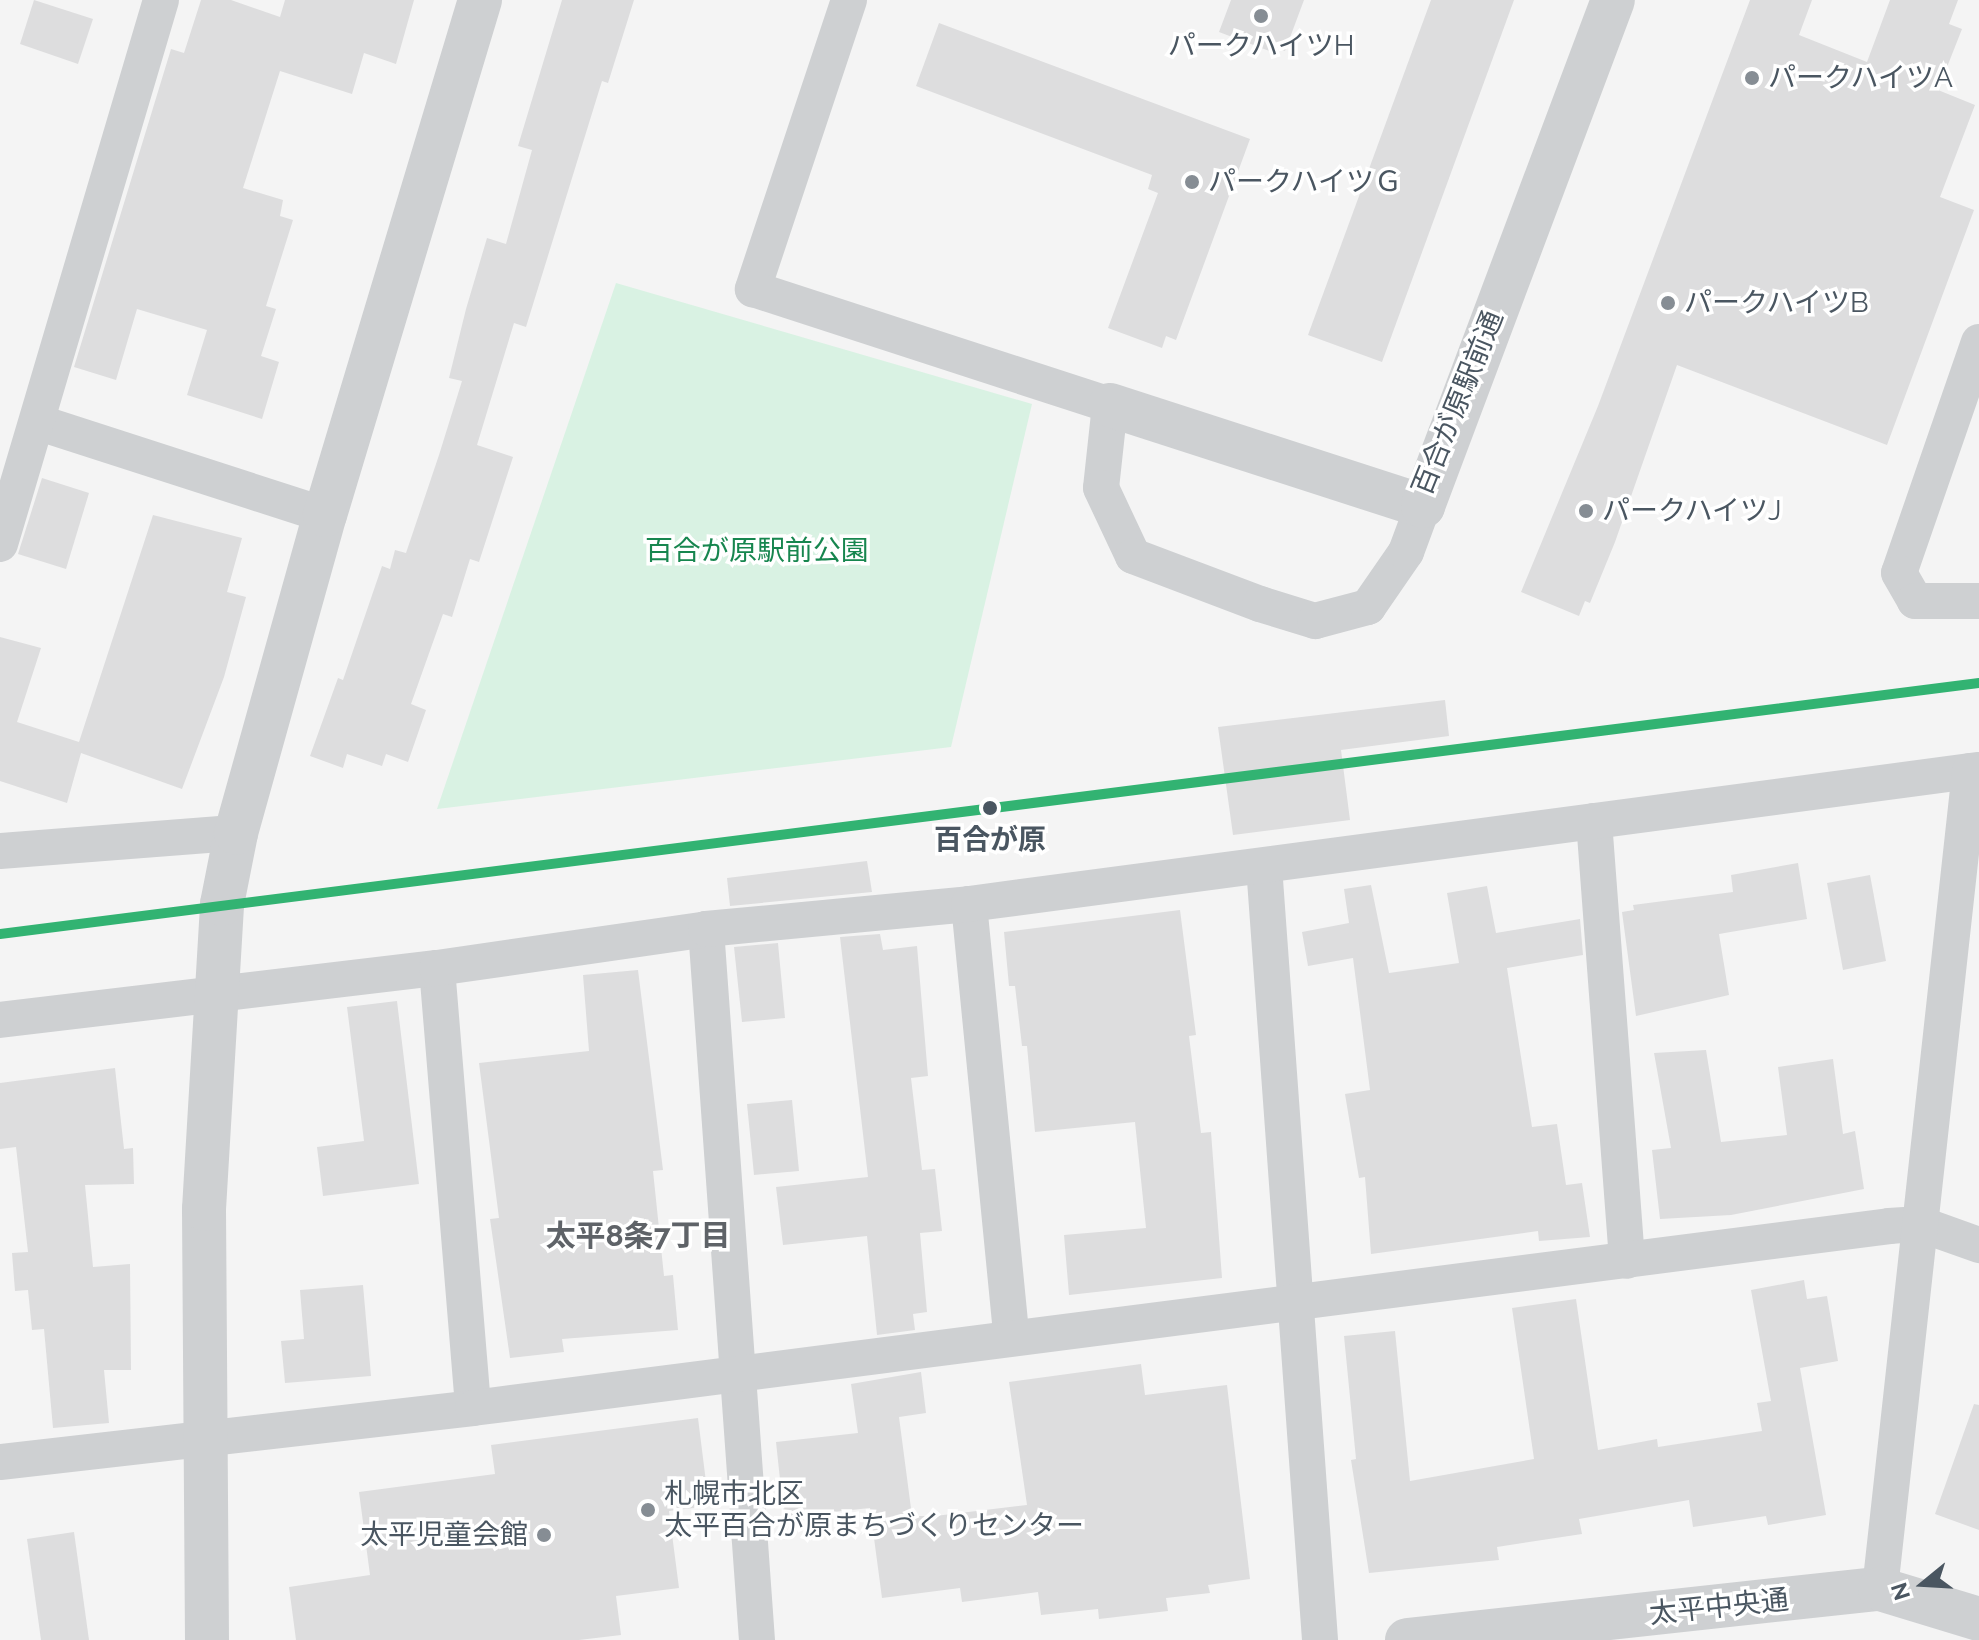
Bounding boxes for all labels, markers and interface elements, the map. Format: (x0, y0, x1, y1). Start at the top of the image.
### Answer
marker: パークハイツH (1252, 7, 1270, 25)
place label: パークハイツH (1167, 29, 1355, 63)
place label: パークハイツA (1768, 61, 1955, 95)
marker: パークハイツA (1743, 69, 1761, 87)
place label: パークハイツＧ (1208, 165, 1404, 199)
marker: パークハイツＧ (1183, 173, 1201, 191)
place label: パークハイツB (1684, 286, 1871, 320)
marker: パークハイツB (1659, 294, 1677, 312)
street label: 百合が原駅前通 (1406, 306, 1510, 500)
place label: パークハイツJ (1602, 494, 1783, 528)
marker: パークハイツJ (1577, 502, 1595, 520)
park label: 百合が原駅前公園 (645, 534, 869, 568)
marker: 百合が原 (978, 796, 1002, 820)
place label: 百合が原 (934, 823, 1046, 857)
district label: 太平8条7丁目 (546, 1218, 730, 1254)
place label: 札幌市北区 太平百合が原まちづくりセンター (664, 1477, 1084, 1543)
marker: 札幌市北区 太平百合が原まちづくりセンター (639, 1501, 657, 1519)
place label: 太平児童会館 (360, 1518, 528, 1552)
marker: 太平児童会館 (535, 1526, 553, 1544)
north arrow (1883, 1544, 1963, 1624)
text: N (1885, 1579, 1915, 1603)
street label: 太平中央通 (1648, 1583, 1790, 1631)

